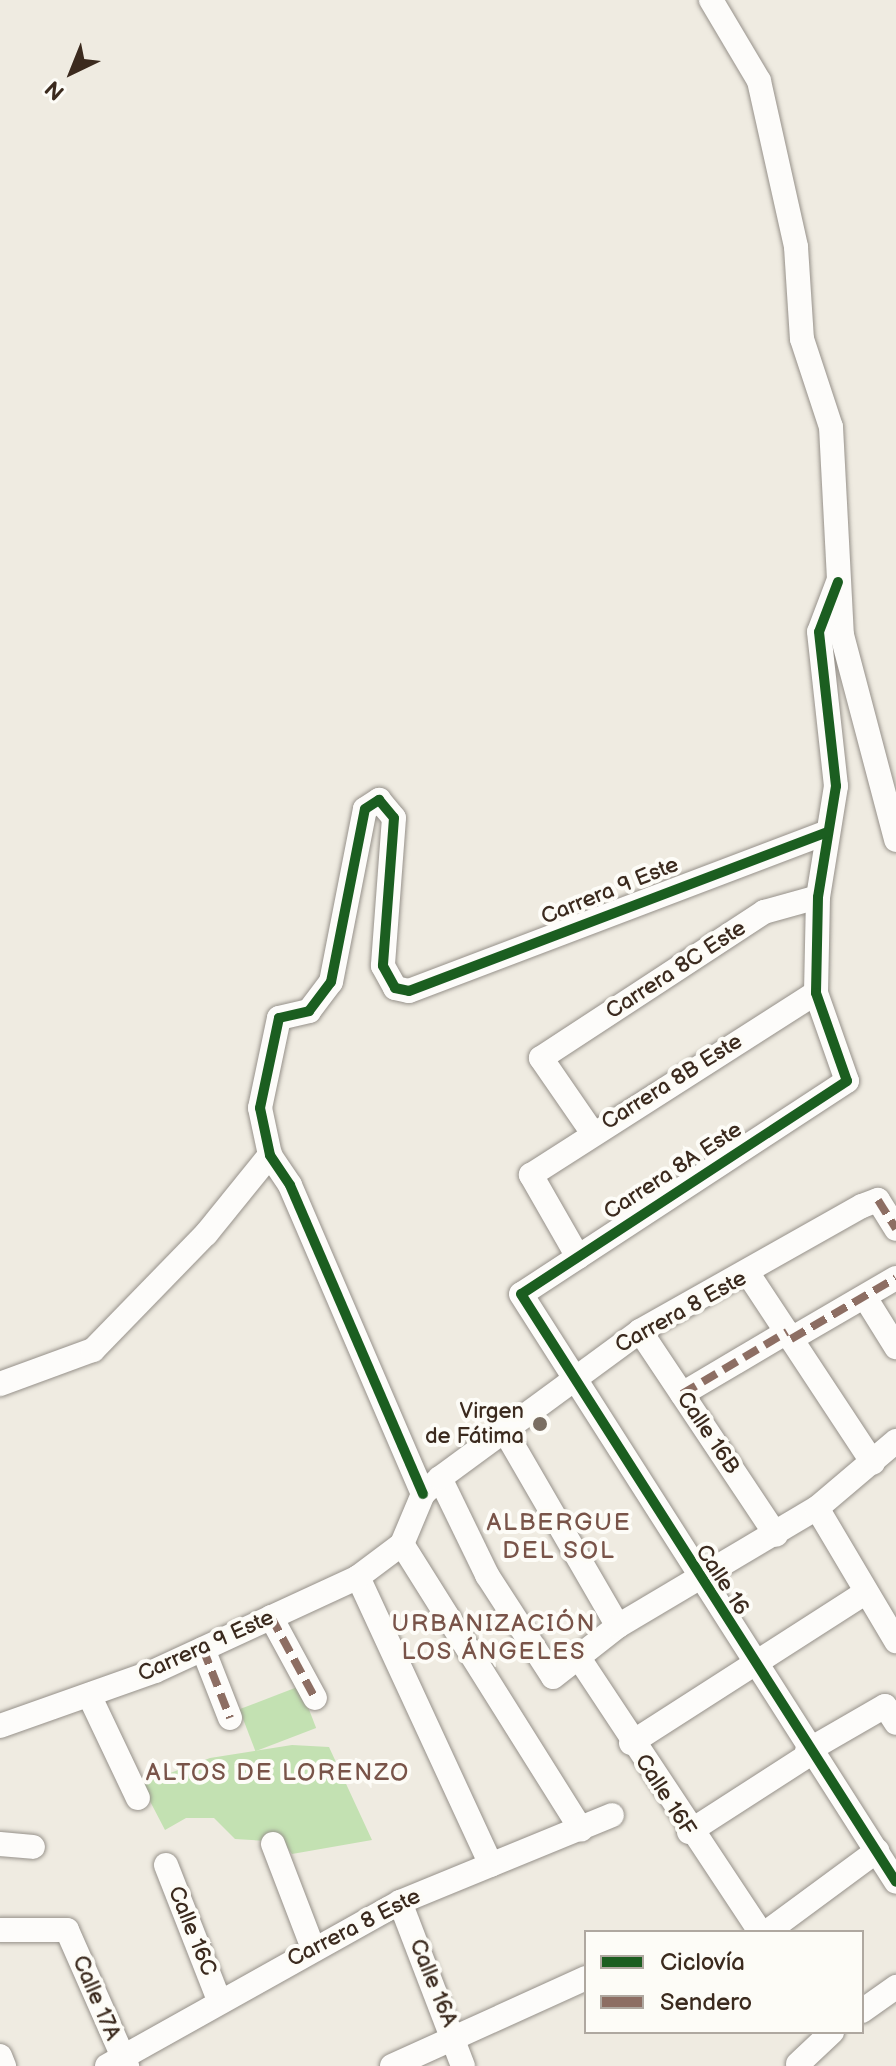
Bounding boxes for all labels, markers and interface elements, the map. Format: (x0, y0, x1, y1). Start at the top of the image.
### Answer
north arrow (32, 32, 112, 112)
text: N (40, 74, 71, 105)
street label: Carrera 9 Este (538, 851, 682, 931)
street label: Carrera 8C Este (601, 915, 751, 1025)
street label: Carrera 8B Este (597, 1028, 747, 1136)
street label: Carrera 8A Este (599, 1117, 747, 1225)
street label: Carrera 8 Este (611, 1265, 751, 1359)
street label: Calle 16B (671, 1387, 745, 1479)
place label: Virgen de Fátima (425, 1398, 524, 1450)
marker: Virgen de Fátima (531, 1415, 549, 1433)
district label: ALBERGUE DEL SOL (486, 1509, 632, 1565)
street label: Calle 16 (689, 1540, 755, 1620)
street label: Carrera 9 Este (134, 1604, 278, 1688)
district label: URBANIZACIÓN LOS ÁNGELES (391, 1610, 597, 1666)
street label: Calle 16F (629, 1749, 701, 1841)
district label: ALTOS DE LORENZO (146, 1759, 410, 1787)
street label: Calle 16C (162, 1882, 222, 1980)
street label: Carrera 8 Este (283, 1883, 425, 1973)
legend (584, 1930, 864, 2034)
street label: Calle 16A (404, 1935, 462, 2031)
text: Ciclovía (660, 1948, 745, 1977)
street label: Calle 17A (66, 1952, 126, 2044)
text: Sendero (660, 1988, 752, 2017)

